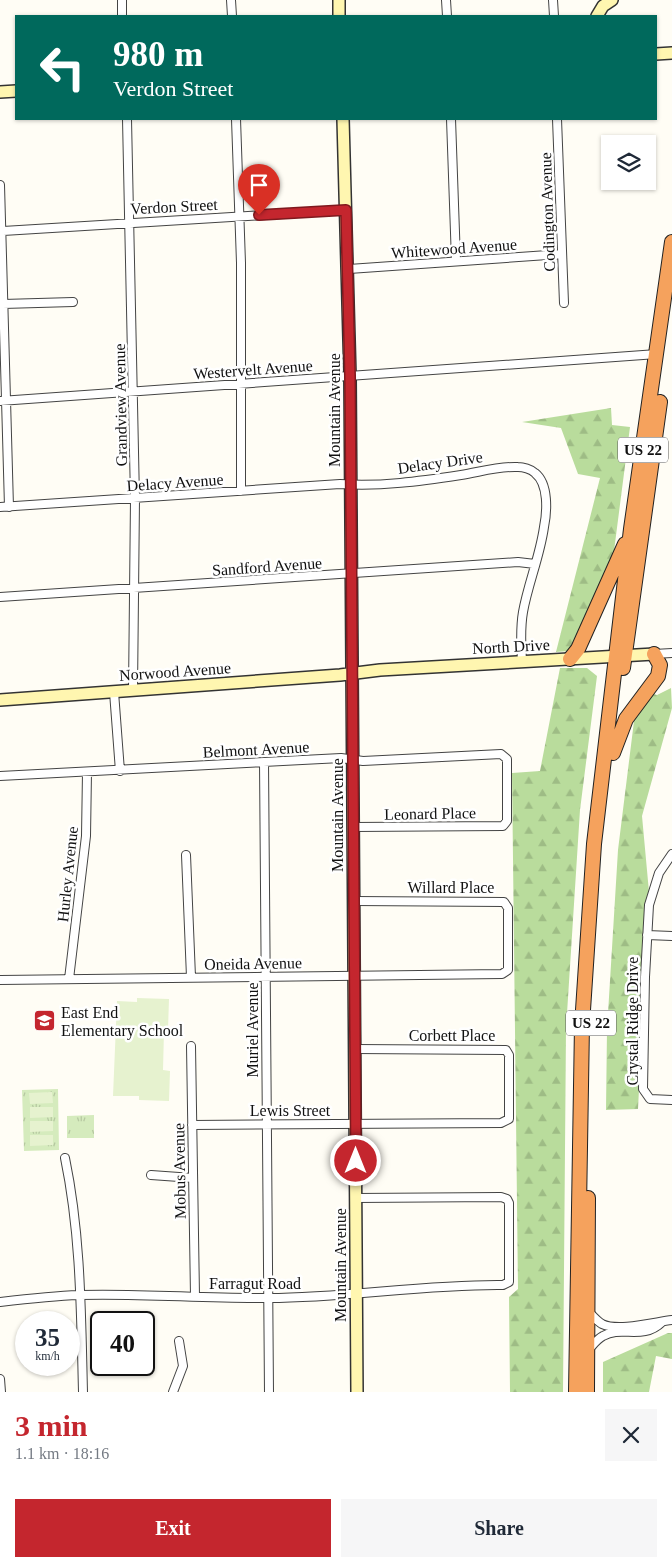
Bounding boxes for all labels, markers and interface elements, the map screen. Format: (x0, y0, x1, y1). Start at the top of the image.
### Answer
icon: left (30, 35, 95, 100)
text: 980 m (113, 35, 203, 74)
text: Verdon Street (113, 76, 233, 101)
map controls (601, 135, 656, 190)
button: layers (601, 135, 656, 190)
street label: Codington Avenue (537, 152, 559, 272)
pin (238, 164, 280, 215)
icon: arrive (245, 171, 273, 199)
street label: Verdon Street (130, 196, 219, 217)
street label: Whitewood Avenue (390, 236, 518, 261)
street label: Grandview Avenue (111, 343, 130, 467)
street label: Mountain Avenue (326, 353, 343, 467)
street label: Westervelt Avenue (193, 357, 313, 382)
road number: US 22 (618, 438, 668, 462)
street label: Delacy Drive (396, 448, 484, 478)
street label: Delacy Avenue (126, 471, 224, 495)
street label: Sandford Avenue (211, 554, 323, 579)
street label: North Drive (472, 636, 550, 657)
street label: Norwood Avenue (119, 659, 232, 684)
street label: Belmont Avenue (202, 738, 310, 761)
street label: Mountain Avenue (329, 758, 346, 872)
street label: Leonard Place (384, 804, 476, 823)
street label: Hurley Avenue (54, 825, 82, 923)
street label: Willard Place (408, 879, 494, 896)
street label: Oneida Avenue (204, 954, 302, 973)
street label: Crystal Ridge Drive (624, 957, 642, 1085)
street label: Muriel Avenue (244, 982, 261, 1078)
place label: East End Elementary School (61, 1004, 184, 1040)
school or university icon: East End Elementary School (33, 1009, 57, 1033)
road number: US 22 (566, 1010, 616, 1036)
street label: Corbett Place (409, 1027, 495, 1044)
street label: Lewis Street (250, 1102, 331, 1119)
street label: Mobus Avenue (170, 1123, 189, 1219)
position arrow (329, 1134, 381, 1186)
street label: Mountain Avenue (332, 1208, 349, 1322)
street label: Farragut Road (209, 1275, 301, 1293)
speed limit sign: 40 (90, 1311, 155, 1376)
text: 35 (35, 1324, 60, 1351)
text: km/h (35, 1349, 60, 1363)
text: 3 min (15, 1409, 88, 1442)
button: close (605, 1409, 657, 1461)
text: 1.1 km · 18:16 (15, 1445, 109, 1462)
button: Exit (15, 1499, 331, 1557)
button: Share (341, 1499, 657, 1557)

